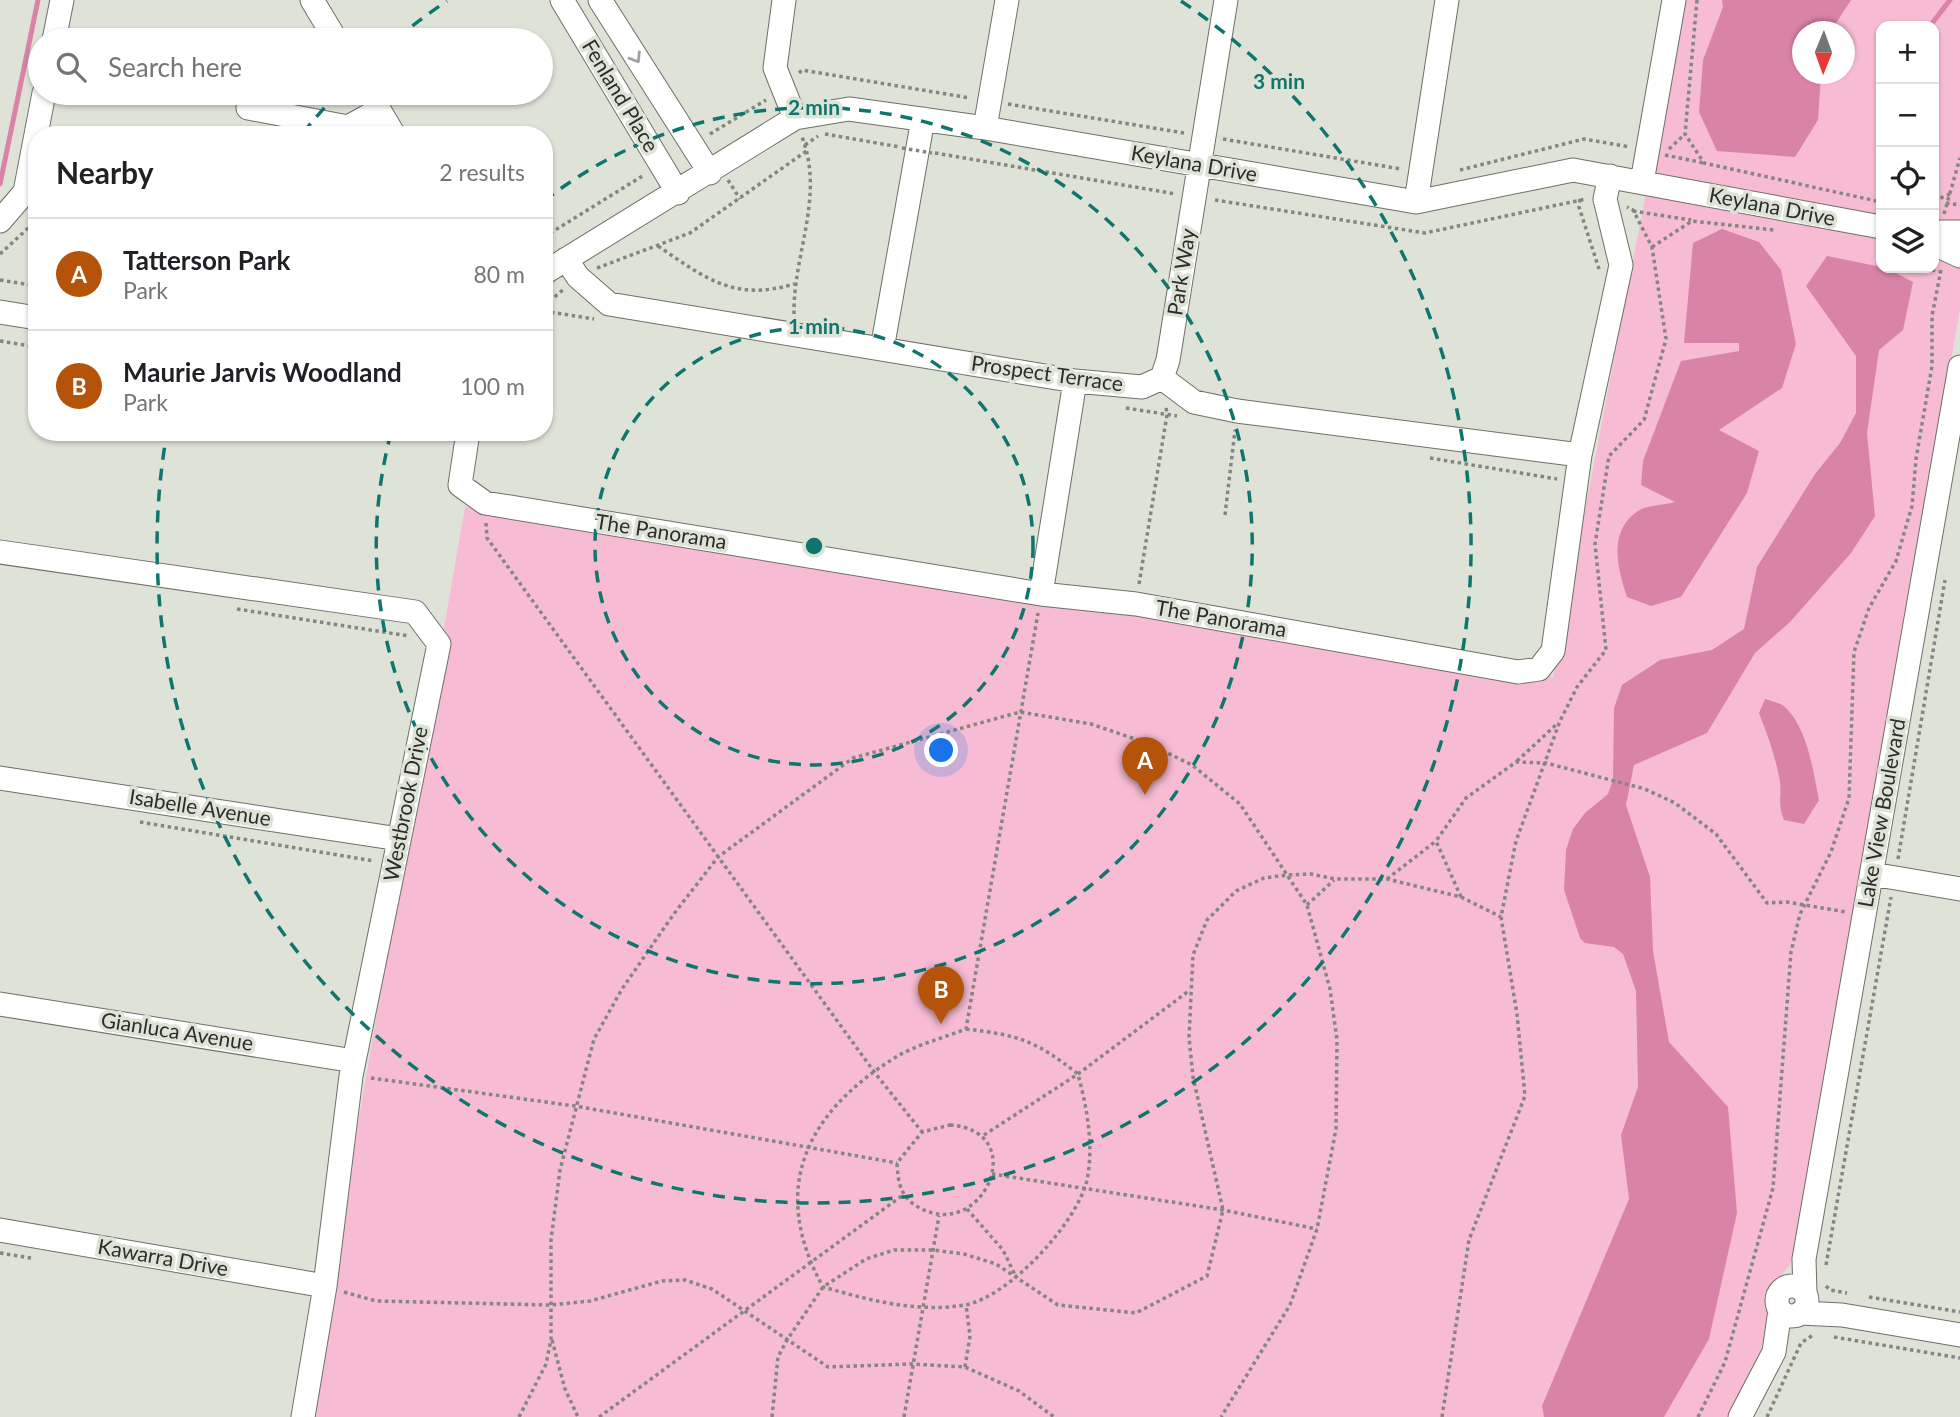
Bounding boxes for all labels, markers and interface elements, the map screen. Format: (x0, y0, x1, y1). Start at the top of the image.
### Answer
north arrow (1792, 21, 1855, 84)
map controls (1876, 21, 1939, 273)
button: + (1876, 21, 1939, 84)
search box (28, 28, 553, 105)
street label: Fenland Place (578, 34, 665, 156)
icon: search (52, 48, 90, 86)
one-way arrow (628, 50, 641, 63)
text: Search here (108, 51, 242, 83)
text: 3 min (1253, 68, 1305, 93)
button: − (1876, 84, 1939, 147)
text: 2 min (788, 94, 840, 119)
street label: Keylana Drive (1129, 139, 1259, 186)
button: locate (1876, 147, 1939, 210)
text: Nearby (56, 154, 154, 190)
text: 2 results (439, 158, 525, 186)
street label: Keylana Drive (1707, 181, 1837, 230)
button: layers (1876, 210, 1939, 273)
street label: Park Way (1161, 226, 1200, 317)
text: Tatterson Park (123, 244, 290, 276)
text: A (71, 260, 87, 288)
text: 80 m (474, 260, 525, 288)
text: Park (123, 276, 168, 304)
text: 1 min (788, 313, 840, 338)
street label: Prospect Terrace (970, 349, 1125, 396)
text: Maurie Jarvis Woodland (123, 356, 402, 388)
text: B (71, 372, 87, 400)
text: 100 m (460, 372, 525, 400)
text: Park (123, 388, 168, 416)
street label: The Panorama (594, 508, 729, 553)
centre of rings (802, 534, 826, 558)
street label: The Panorama (1154, 594, 1289, 641)
street label: Lake View Boulevard (1852, 716, 1909, 909)
street label: Westbrook Drive (377, 724, 432, 883)
your location (924, 733, 958, 767)
pin: A (1122, 737, 1168, 795)
street label: Isabelle Avenue (128, 783, 273, 830)
pin: B (918, 966, 964, 1024)
street label: Gianluca Avenue (99, 1006, 255, 1055)
street label: Kawarra Drive (96, 1233, 230, 1280)

